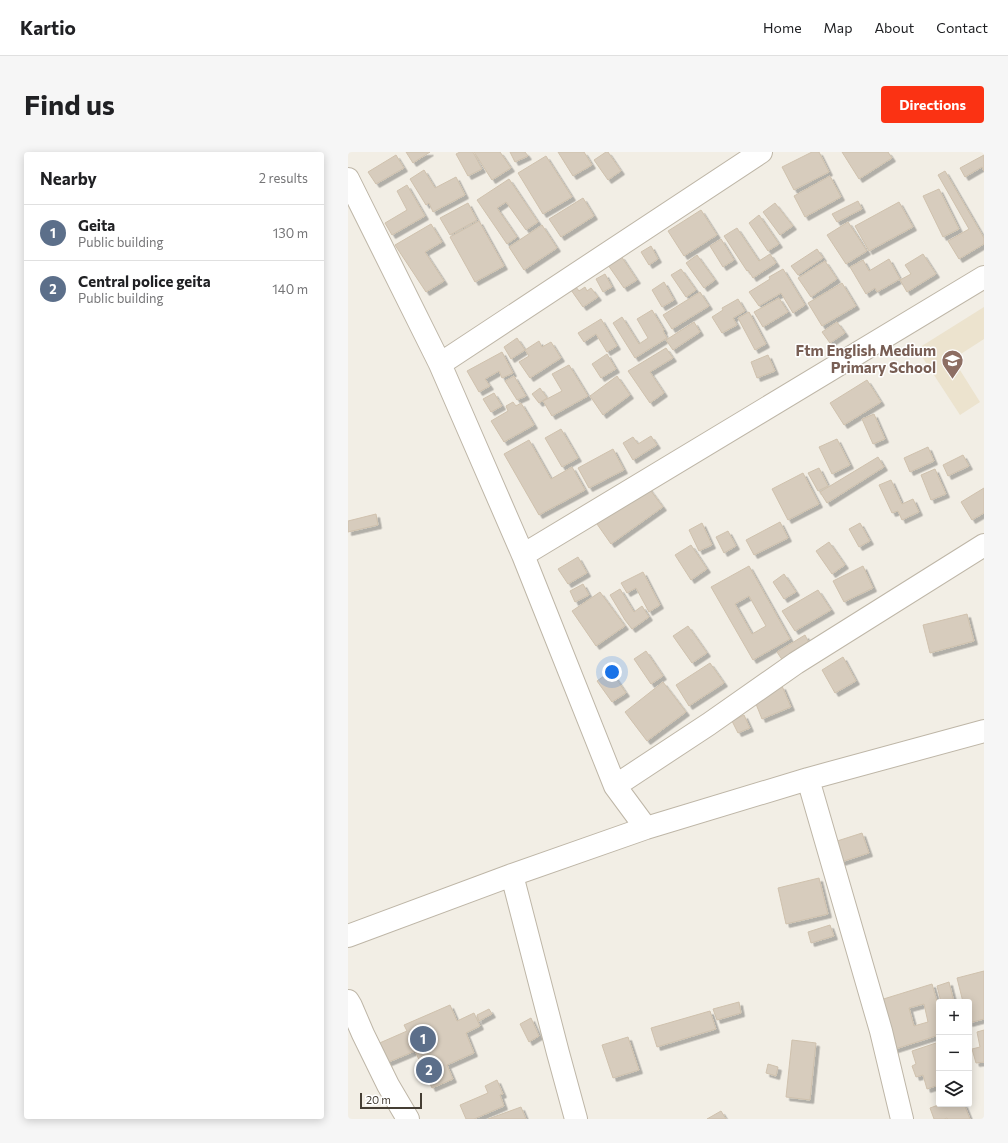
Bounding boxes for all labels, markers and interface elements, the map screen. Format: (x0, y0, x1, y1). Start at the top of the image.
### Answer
text: Kartio (20, 16, 76, 39)
text: Home (763, 19, 802, 36)
text: Map (824, 19, 852, 36)
text: About (874, 19, 914, 36)
text: Contact (936, 19, 988, 36)
button: Directions (881, 86, 984, 123)
text: Find us (24, 87, 115, 121)
text: Nearby (40, 168, 97, 189)
text: 2 results (259, 170, 308, 186)
text: Geita (78, 216, 115, 234)
text: 1 (50, 225, 56, 241)
text: 130 m (273, 225, 308, 241)
text: Public building (78, 234, 164, 250)
text: Central police geita (78, 272, 211, 290)
text: 2 (49, 281, 57, 297)
text: 140 m (272, 281, 308, 297)
text: Public building (78, 290, 164, 306)
place label: Ftm English Medium Primary School (796, 341, 936, 376)
school or university icon: Ftm English Medium Primary School (939, 347, 965, 380)
your location (602, 662, 622, 682)
map controls (936, 999, 972, 1107)
button: + (936, 999, 972, 1035)
pin: 1 (410, 1024, 436, 1054)
button: − (936, 1035, 972, 1071)
pin: 2 (416, 1055, 442, 1085)
button: layers (936, 1071, 972, 1107)
scale bar (360, 1091, 422, 1110)
text: 20 m (366, 1093, 391, 1106)

